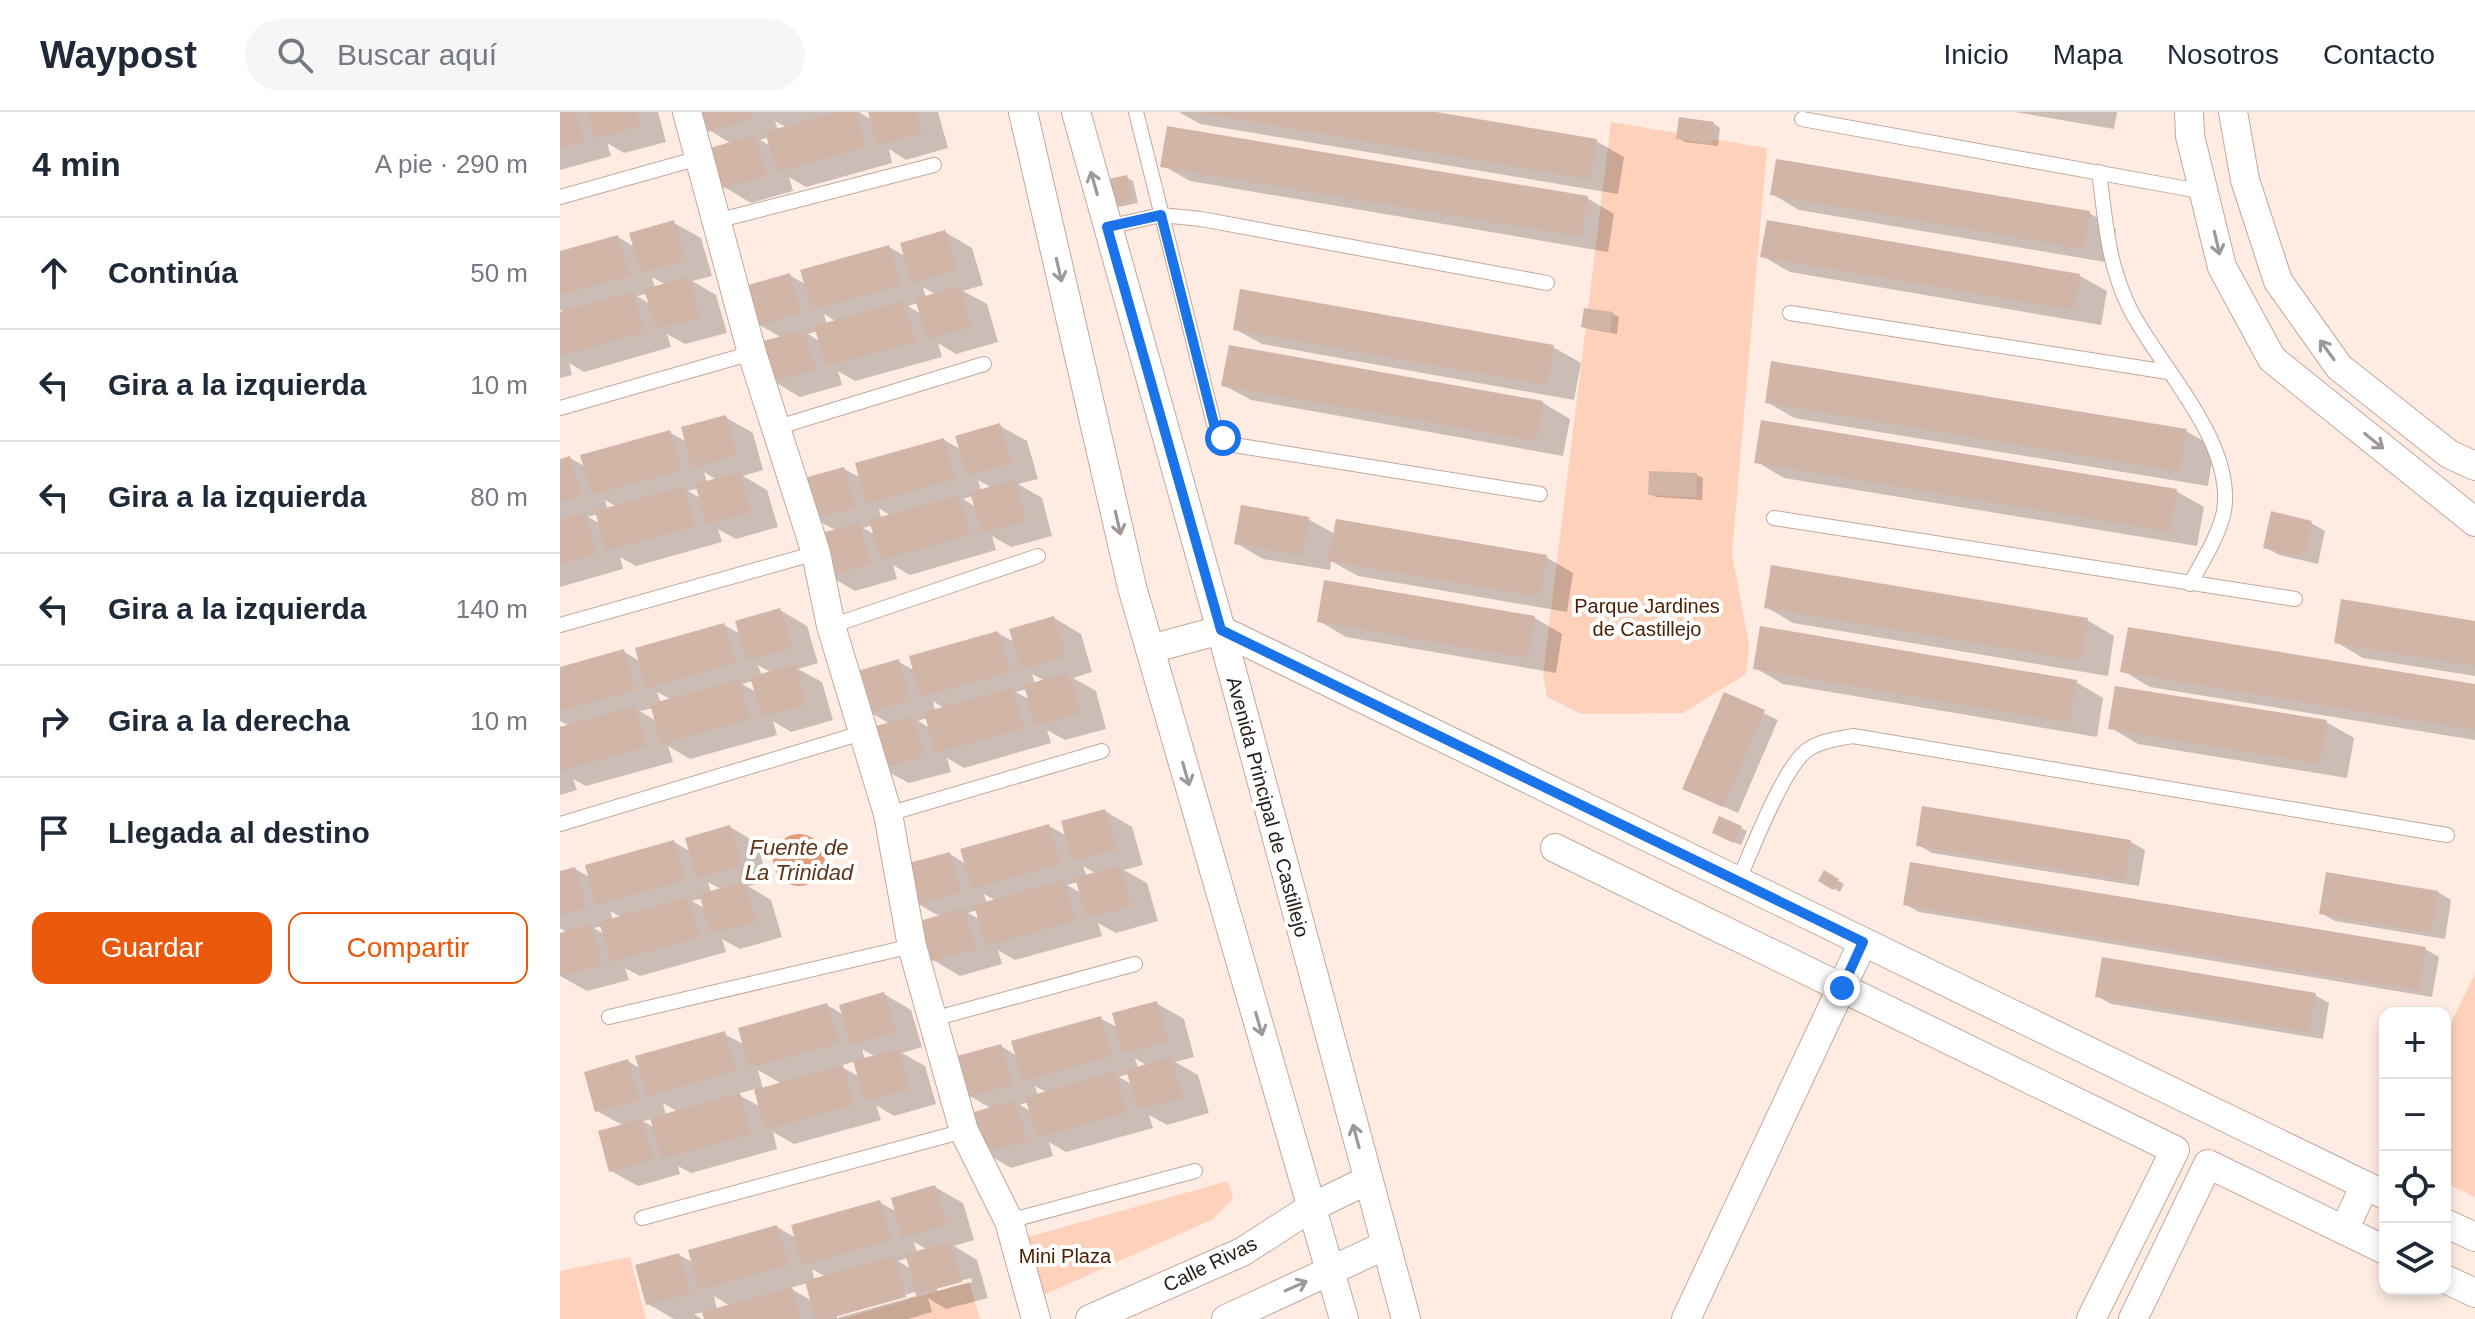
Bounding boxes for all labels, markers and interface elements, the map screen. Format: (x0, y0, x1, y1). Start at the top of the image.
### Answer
search box (245, 19, 805, 91)
icon: search (273, 33, 317, 77)
text: Waypost (40, 34, 197, 76)
text: Buscar aquí (337, 38, 497, 71)
text: Inicio (1943, 39, 2009, 70)
text: Mapa (2053, 39, 2123, 70)
text: Nosotros (2167, 39, 2279, 70)
text: Contacto (2323, 39, 2435, 70)
text: 4 min (32, 145, 121, 183)
text: A pie · 290 m (375, 149, 528, 179)
one-way arrow (1086, 170, 1101, 196)
one-way arrow (2210, 229, 2225, 255)
icon: ahead (32, 251, 76, 295)
text: Continúa (108, 256, 238, 289)
one-way arrow (1052, 256, 1067, 282)
text: 50 m (470, 258, 528, 288)
one-way arrow (2319, 339, 2335, 361)
icon: left (32, 363, 76, 407)
text: Gira a la izquierda (108, 368, 366, 401)
text: 10 m (470, 370, 528, 400)
route start (1205, 420, 1241, 456)
one-way arrow (2363, 432, 2384, 449)
icon: left (32, 475, 76, 519)
text: Gira a la izquierda (108, 480, 366, 513)
text: 80 m (470, 482, 528, 512)
one-way arrow (1111, 510, 1126, 536)
icon: left (32, 587, 76, 631)
text: Gira a la izquierda (108, 592, 366, 625)
text: 140 m (456, 594, 528, 624)
park label: Parque Jardines de Castillejo (1574, 595, 1720, 640)
street label: Avenida Principal de Castillejo (1223, 674, 1313, 940)
icon: right (32, 699, 76, 743)
text: Gira a la derecha (108, 704, 350, 737)
text: 10 m (470, 706, 528, 736)
one-way arrow (1180, 760, 1195, 786)
icon: arrive (32, 811, 76, 855)
text: Llegada al destino (108, 816, 370, 849)
water label: Fuente de La Trinidad (745, 835, 854, 885)
button: Guardar (32, 912, 272, 984)
button: Compartir (288, 912, 528, 984)
route end (1824, 970, 1860, 1006)
map controls (2379, 1007, 2451, 1295)
button: + (2379, 1007, 2451, 1079)
one-way arrow (1252, 1010, 1267, 1036)
button: − (2379, 1079, 2451, 1151)
one-way arrow (1348, 1123, 1363, 1149)
button: locate (2379, 1151, 2451, 1223)
button: layers (2379, 1223, 2451, 1295)
street label: Calle Rivas (1160, 1232, 1260, 1296)
park label: Mini Plaza (1019, 1245, 1112, 1267)
one-way arrow (1284, 1278, 1308, 1293)

